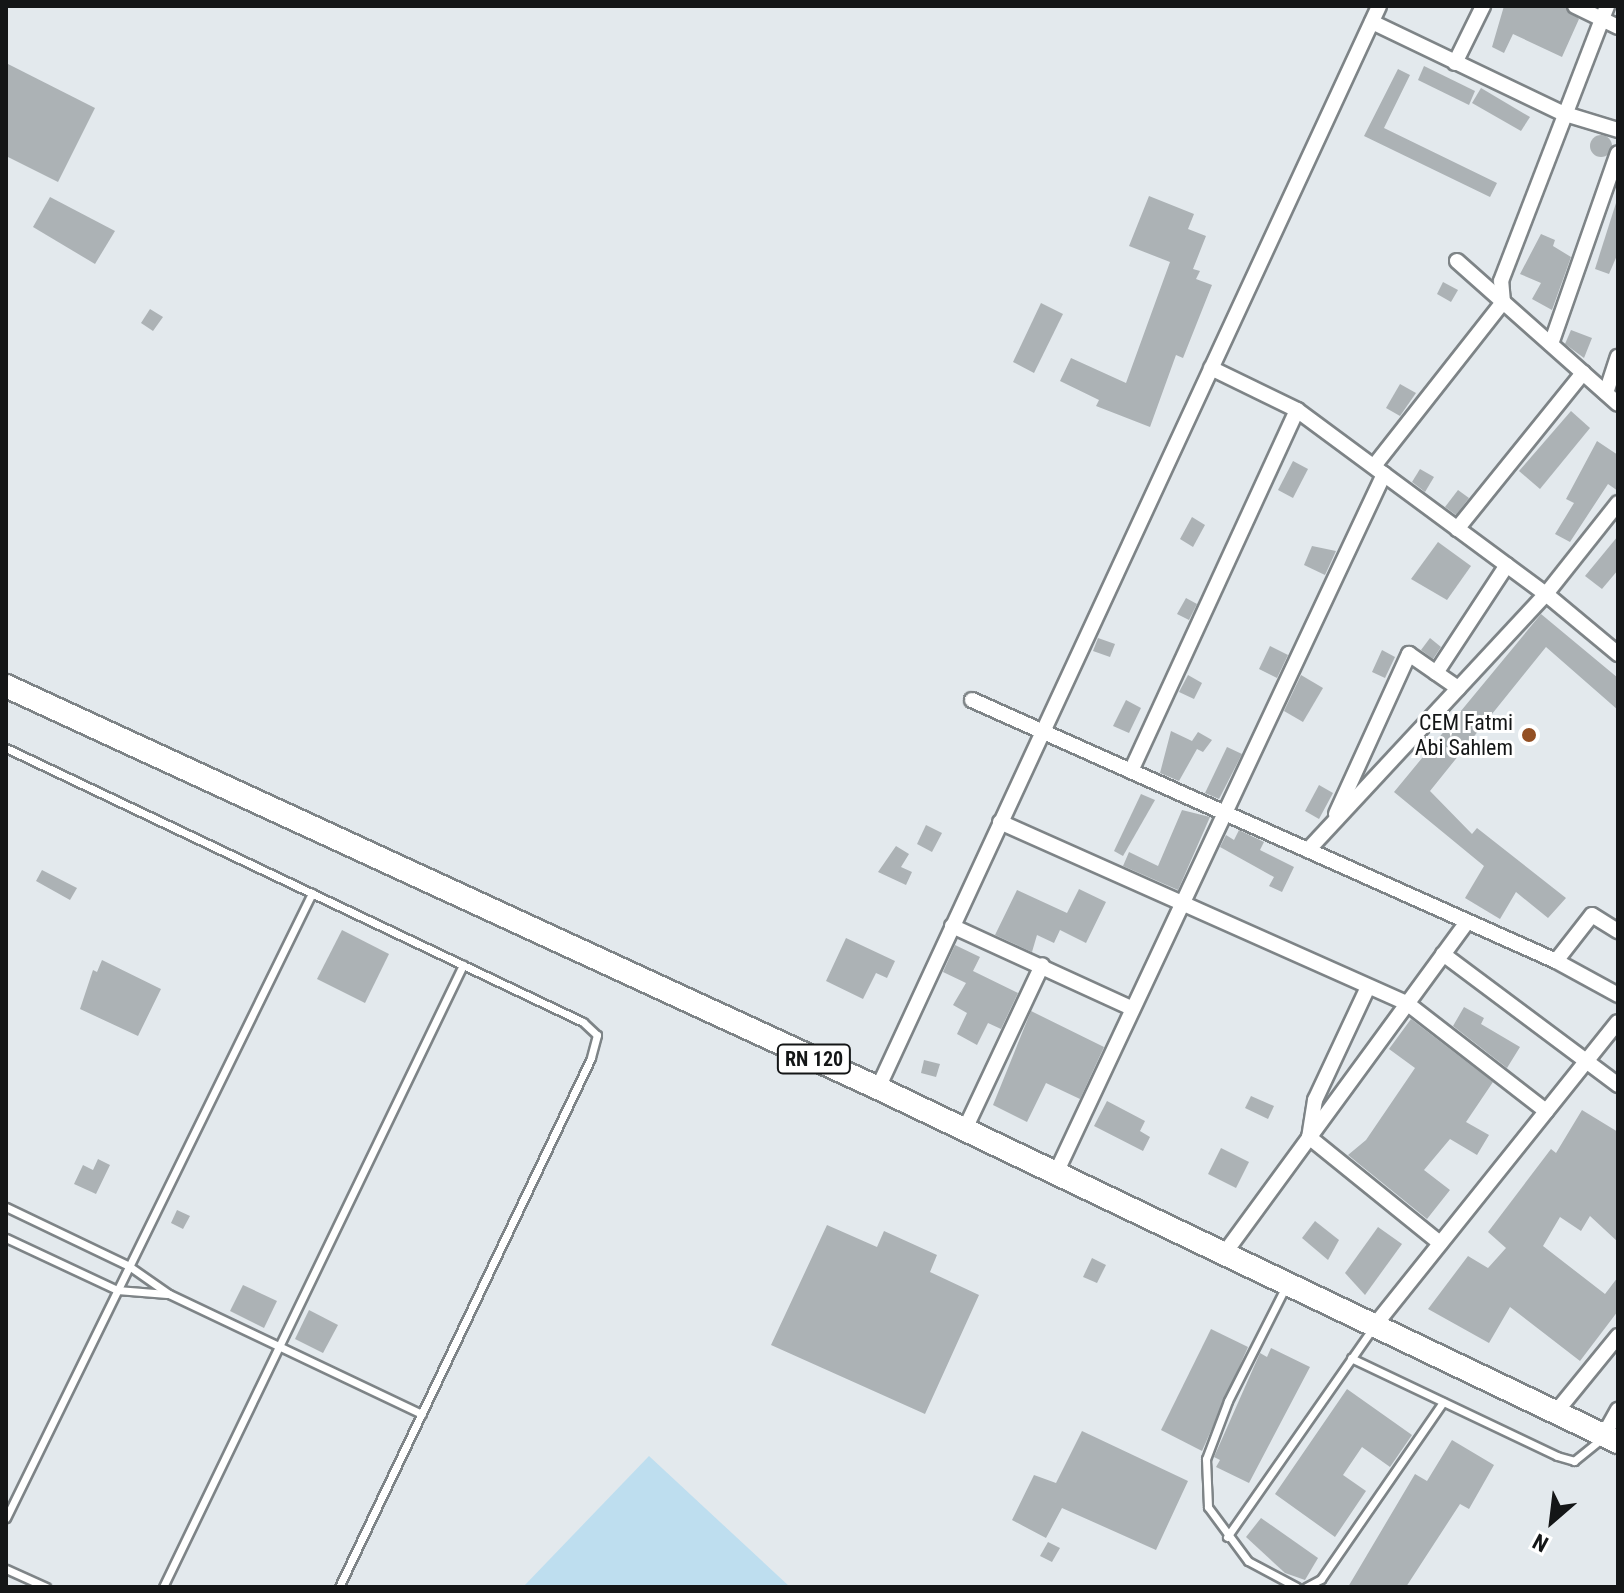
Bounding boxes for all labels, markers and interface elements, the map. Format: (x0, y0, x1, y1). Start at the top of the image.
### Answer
place label: CEM Fatmi Abi Sahlem (1415, 709, 1513, 760)
marker: CEM Fatmi Abi Sahlem (1520, 726, 1538, 744)
road number: RN 120 (776, 1043, 852, 1075)
north arrow (1512, 1481, 1592, 1561)
text: N (1529, 1528, 1552, 1557)

